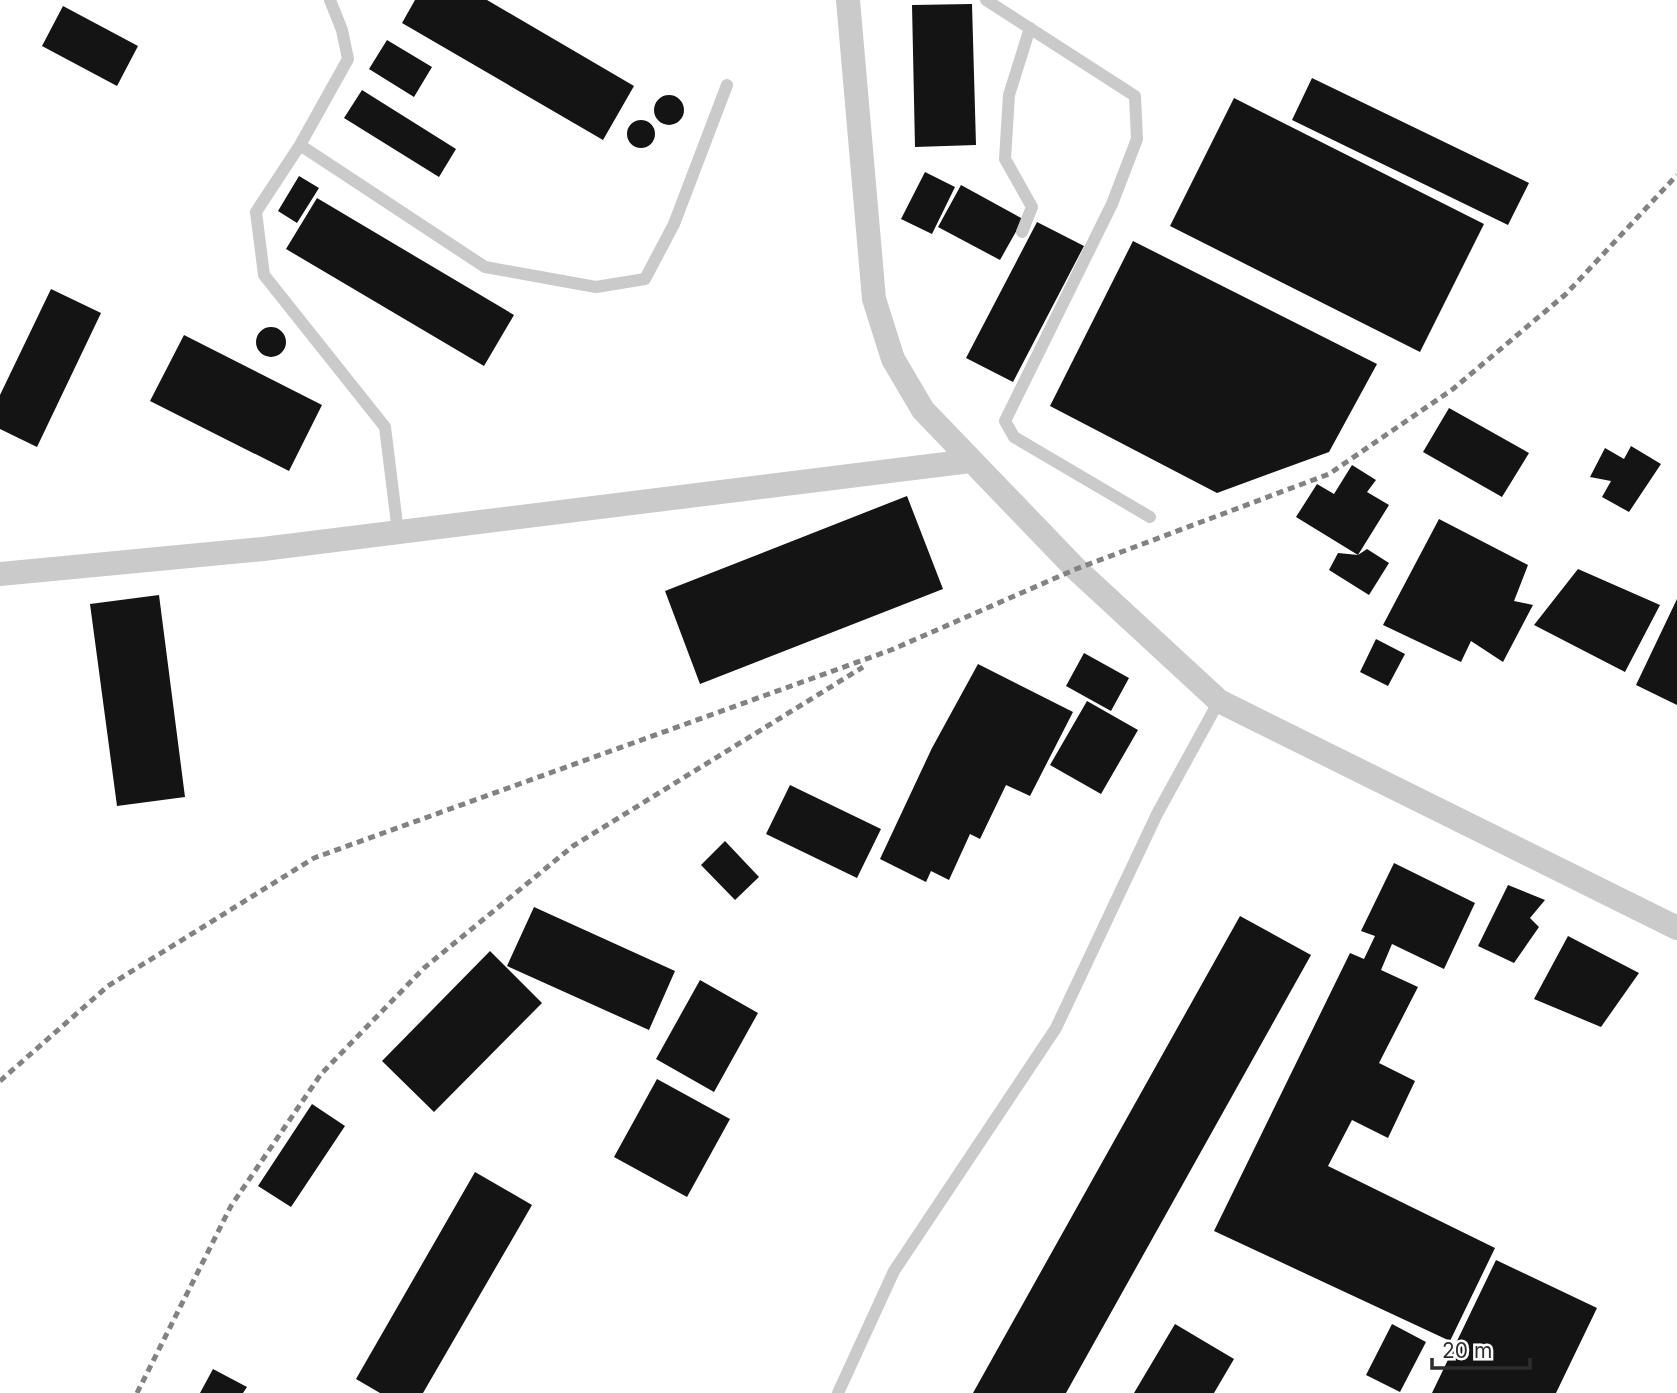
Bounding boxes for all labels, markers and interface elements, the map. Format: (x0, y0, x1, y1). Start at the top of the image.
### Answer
scale bar (1432, 1326, 1530, 1370)
text: 20 m (1442, 1338, 1492, 1363)

